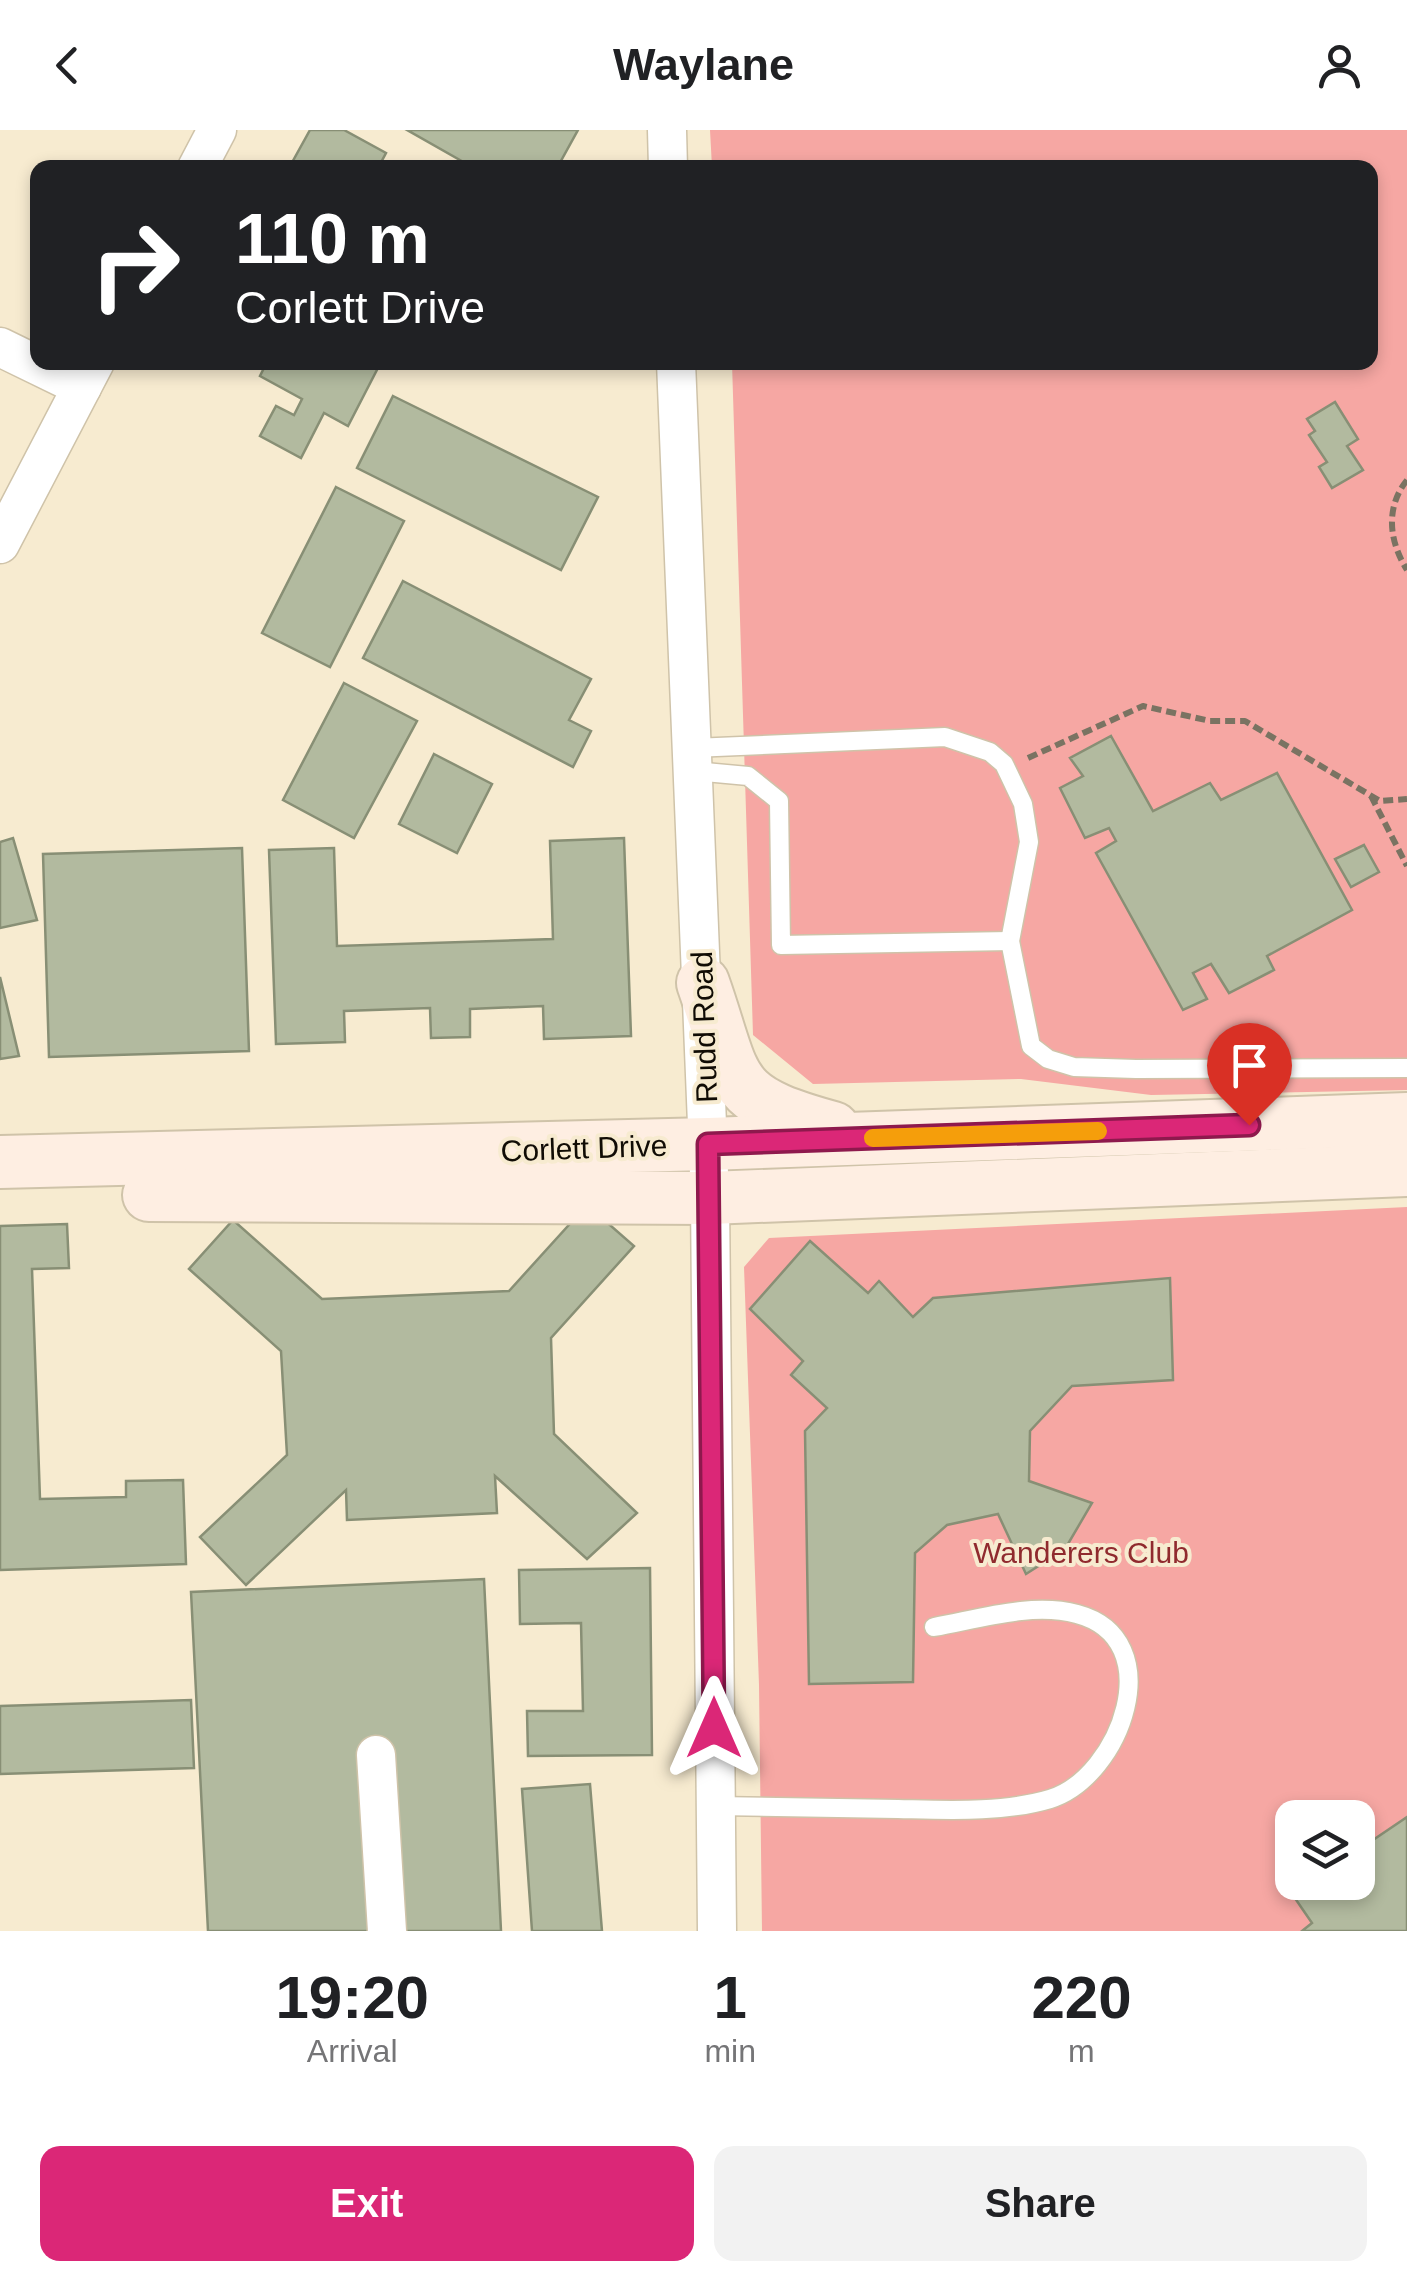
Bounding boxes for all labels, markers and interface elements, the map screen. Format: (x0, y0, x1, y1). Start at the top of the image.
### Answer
icon: back (40, 38, 95, 93)
icon: person (1312, 38, 1367, 93)
text: Waylane (613, 39, 794, 90)
icon: right (70, 200, 200, 330)
text: 110 m (235, 200, 430, 278)
text: Corlett Drive (235, 282, 485, 333)
street label: Rudd Road (685, 951, 723, 1103)
pin (1207, 1023, 1292, 1126)
icon: arrive (1222, 1038, 1277, 1093)
street label: Corlett Drive (500, 1129, 668, 1167)
park label: Wanderers Club (973, 1536, 1189, 1569)
position arrow (662, 1676, 766, 1780)
map controls (1275, 1800, 1375, 1900)
button: layers (1275, 1800, 1375, 1900)
text: 19:20 (275, 1964, 429, 2031)
text: 1 (713, 1964, 747, 2031)
text: 220 (1031, 1964, 1132, 2031)
text: Arrival (307, 2033, 398, 2069)
text: min (704, 2033, 756, 2069)
text: m (1068, 2033, 1095, 2069)
button: Exit (40, 2146, 694, 2261)
button: Share (714, 2146, 1367, 2261)

